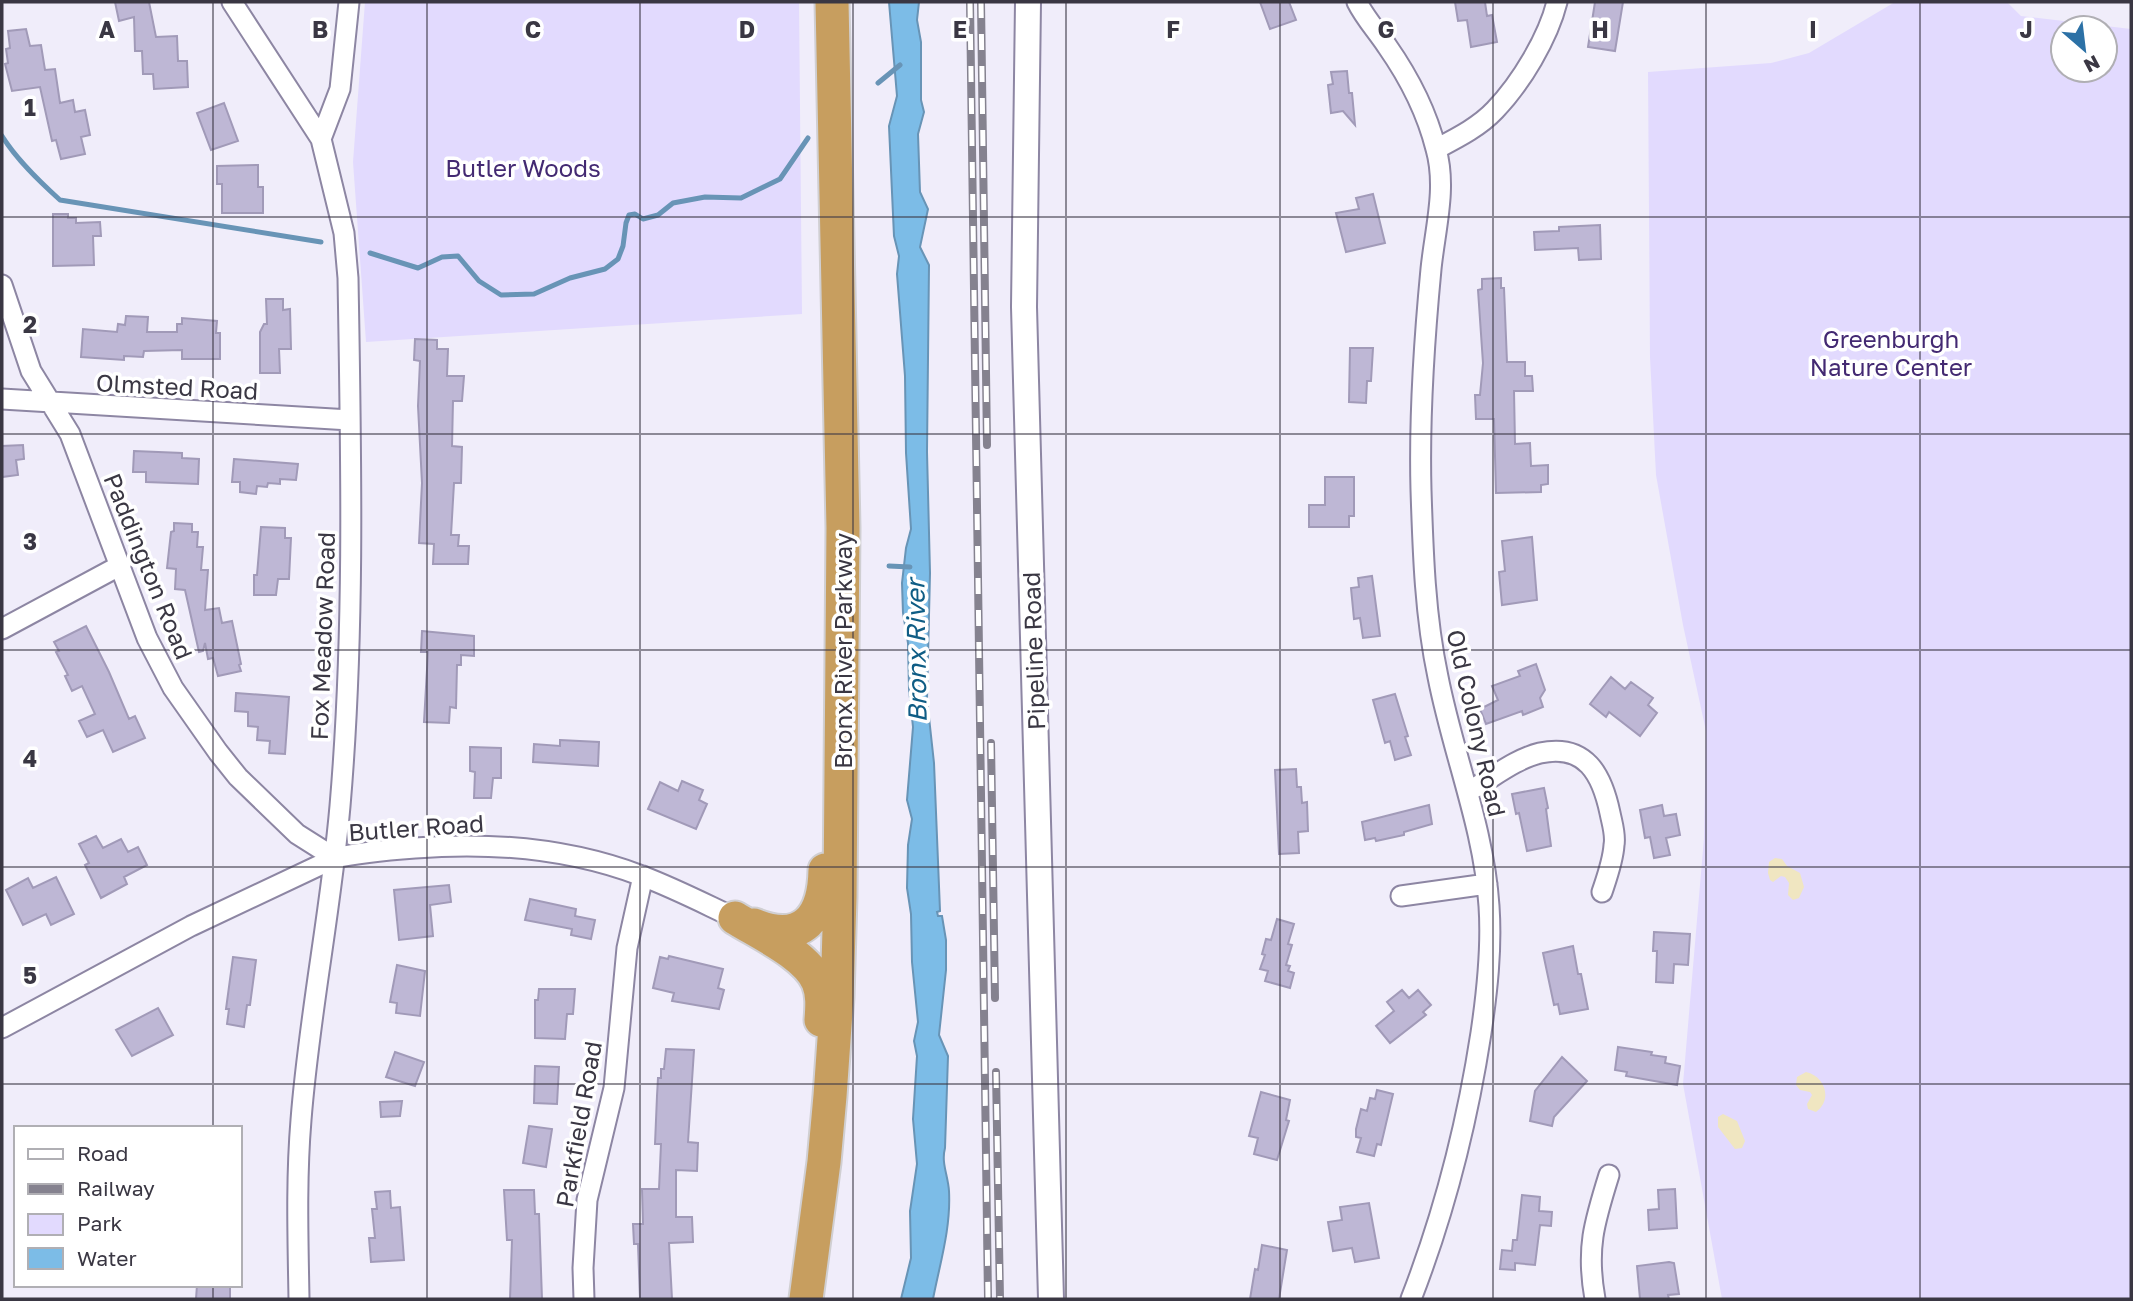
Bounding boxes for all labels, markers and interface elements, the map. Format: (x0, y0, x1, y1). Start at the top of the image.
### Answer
north arrow (2049, 14, 2119, 84)
text: A (99, 15, 116, 43)
text: B (312, 15, 328, 43)
text: C (525, 15, 541, 43)
text: D (739, 15, 755, 43)
text: E (953, 15, 967, 43)
text: F (1166, 15, 1180, 43)
text: G (1378, 15, 1394, 43)
text: H (1591, 15, 1609, 43)
text: I (1809, 15, 1817, 43)
text: J (2019, 15, 2033, 43)
text: N (2080, 51, 2104, 78)
text: 1 (24, 93, 36, 121)
park label: Butler Woods (445, 153, 601, 182)
text: 2 (23, 310, 37, 338)
park label: Greenburgh Nature Center (1810, 324, 1972, 381)
street label: Olmsted Road (95, 367, 259, 405)
street label: Paddington Road (98, 469, 200, 663)
text: 3 (23, 527, 37, 555)
street label: Fox Meadow Road (304, 531, 340, 741)
street label: Bronx River Parkway (828, 533, 857, 769)
street label: Pipeline Road (1016, 571, 1050, 731)
water label: Bronx River (899, 575, 933, 723)
street label: Old Colony Road (1441, 627, 1513, 819)
text: 4 (23, 744, 37, 772)
street label: Butler Road (347, 808, 485, 846)
text: 5 (23, 961, 37, 989)
street label: Parkfield Road (549, 1039, 607, 1209)
legend (14, 1126, 242, 1287)
text: Road (77, 1140, 128, 1166)
text: Railway (77, 1175, 155, 1201)
text: Park (77, 1210, 123, 1236)
text: Water (77, 1245, 137, 1271)

